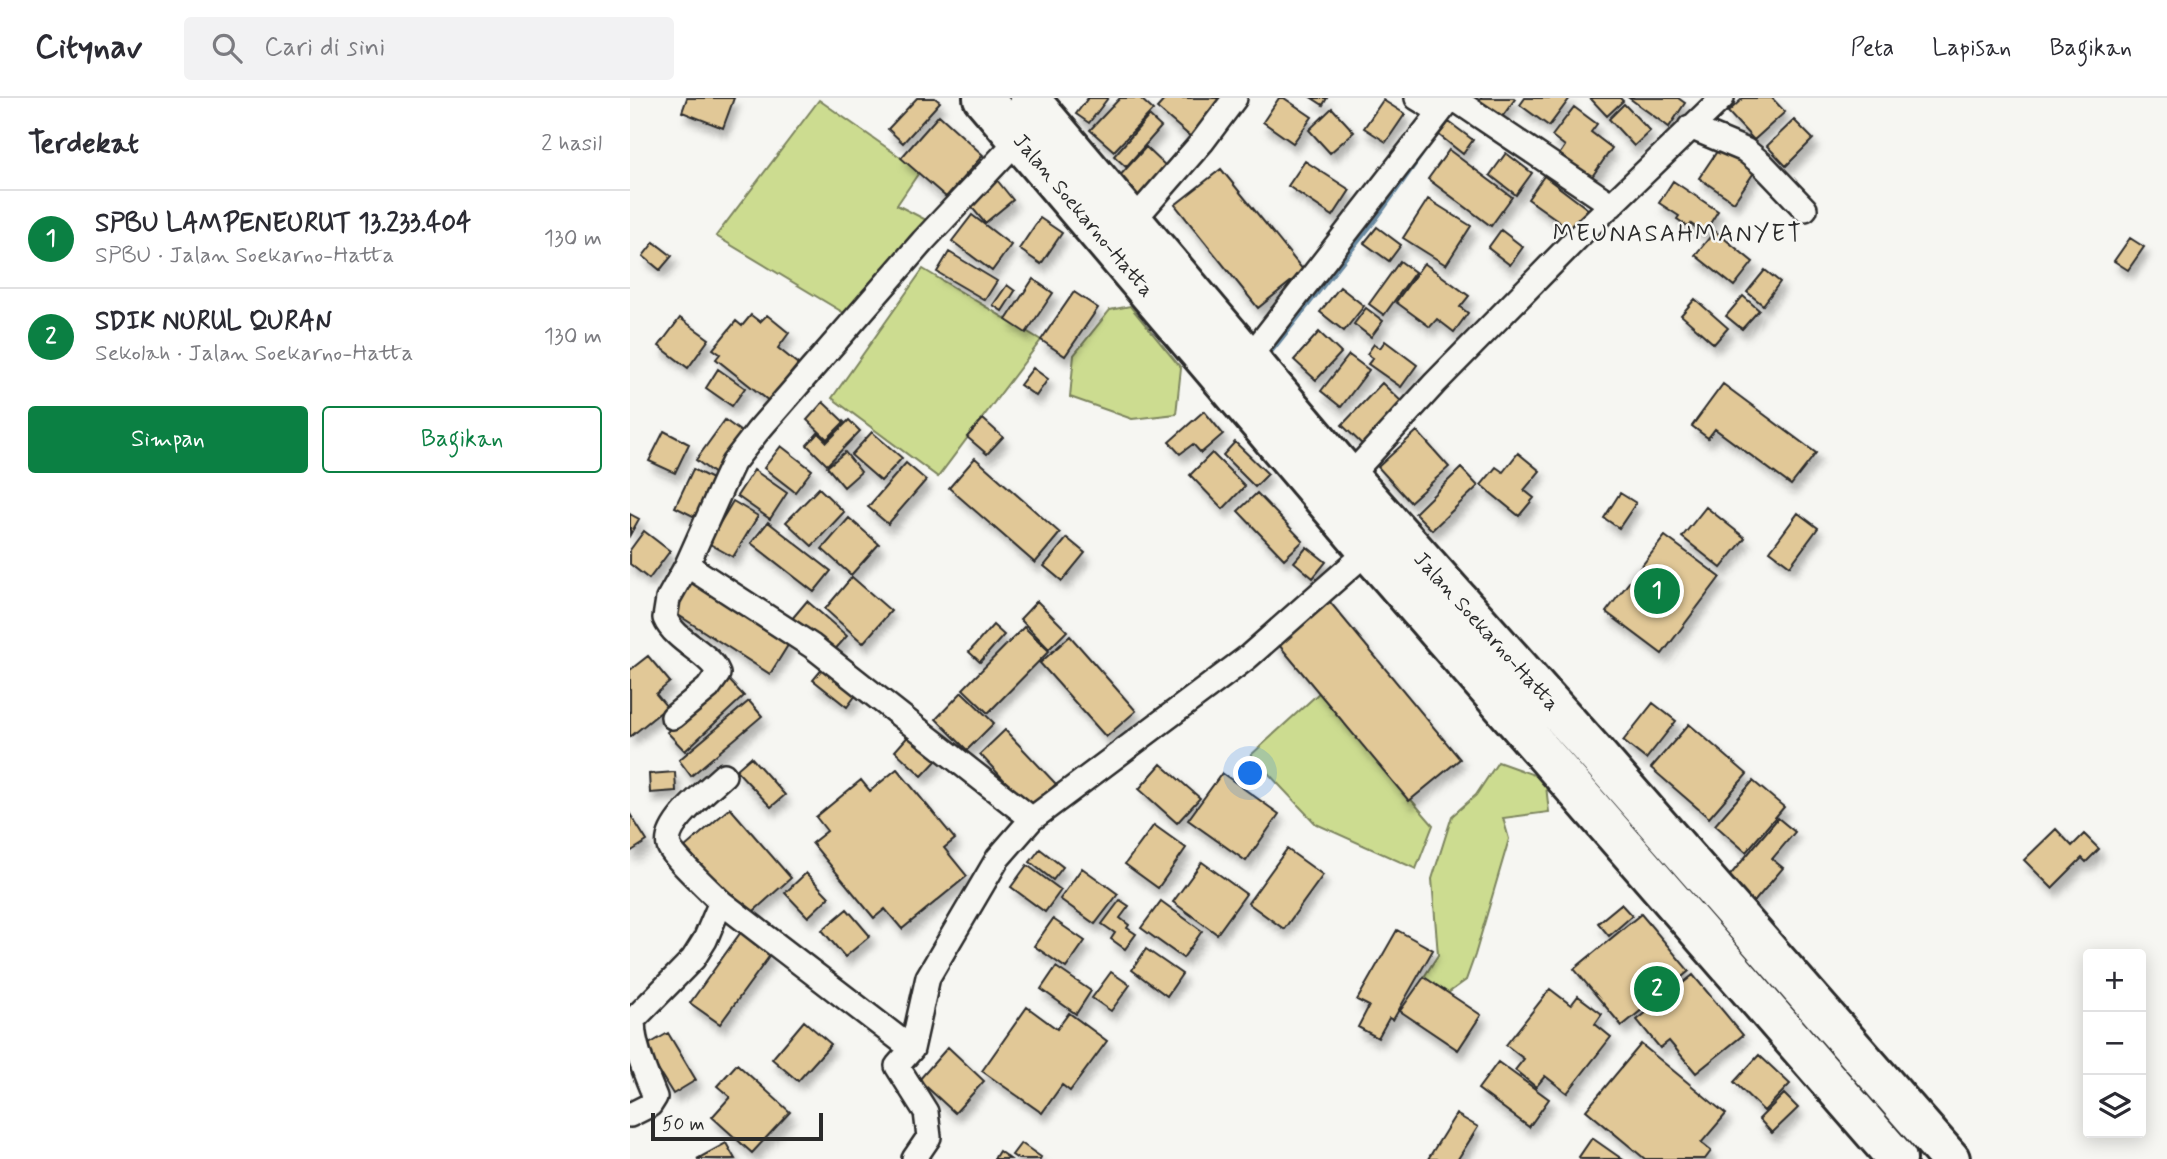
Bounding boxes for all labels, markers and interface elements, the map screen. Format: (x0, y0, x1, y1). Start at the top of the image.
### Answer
search box (184, 17, 674, 80)
text: Citynav (35, 26, 142, 70)
icon: search (208, 29, 246, 67)
text: Cari di sini (264, 31, 385, 65)
text: Peta (1851, 33, 1894, 64)
text: Lapisan (1932, 33, 2011, 64)
text: Bagikan (2049, 33, 2132, 64)
text: Terdekat (28, 124, 139, 163)
street label: Jalan Soekarno-Hatta (1006, 128, 1160, 303)
text: 2 hasil (541, 129, 602, 159)
text: SPBU LAMPENEURUT 13.233.404 (95, 207, 471, 241)
district label: MEUNASAHMANYET (1553, 219, 1803, 250)
text: 1 (46, 224, 56, 254)
text: 130 m (544, 224, 602, 254)
text: SPBU · Jalan Soekarno-Hatta (95, 241, 394, 271)
text: SDIK NURUL QURAN (95, 305, 332, 339)
text: 2 (45, 322, 57, 352)
text: 130 m (544, 322, 602, 352)
text: Sekolah · Jalan Soekarno-Hatta (95, 339, 413, 369)
button: Simpan (28, 406, 308, 473)
button: Bagikan (322, 406, 602, 473)
street label: Jalan Soekarno-Hatta (1407, 546, 1565, 717)
pin: 1 (1634, 565, 1680, 617)
your location (1233, 756, 1267, 790)
map controls (2083, 949, 2146, 1138)
button: + (2083, 949, 2146, 1012)
pin: 2 (1634, 963, 1680, 1015)
button: − (2083, 1012, 2146, 1075)
button: layers (2083, 1075, 2146, 1138)
scale bar (651, 1110, 822, 1142)
text: 50 m (662, 1112, 705, 1137)

